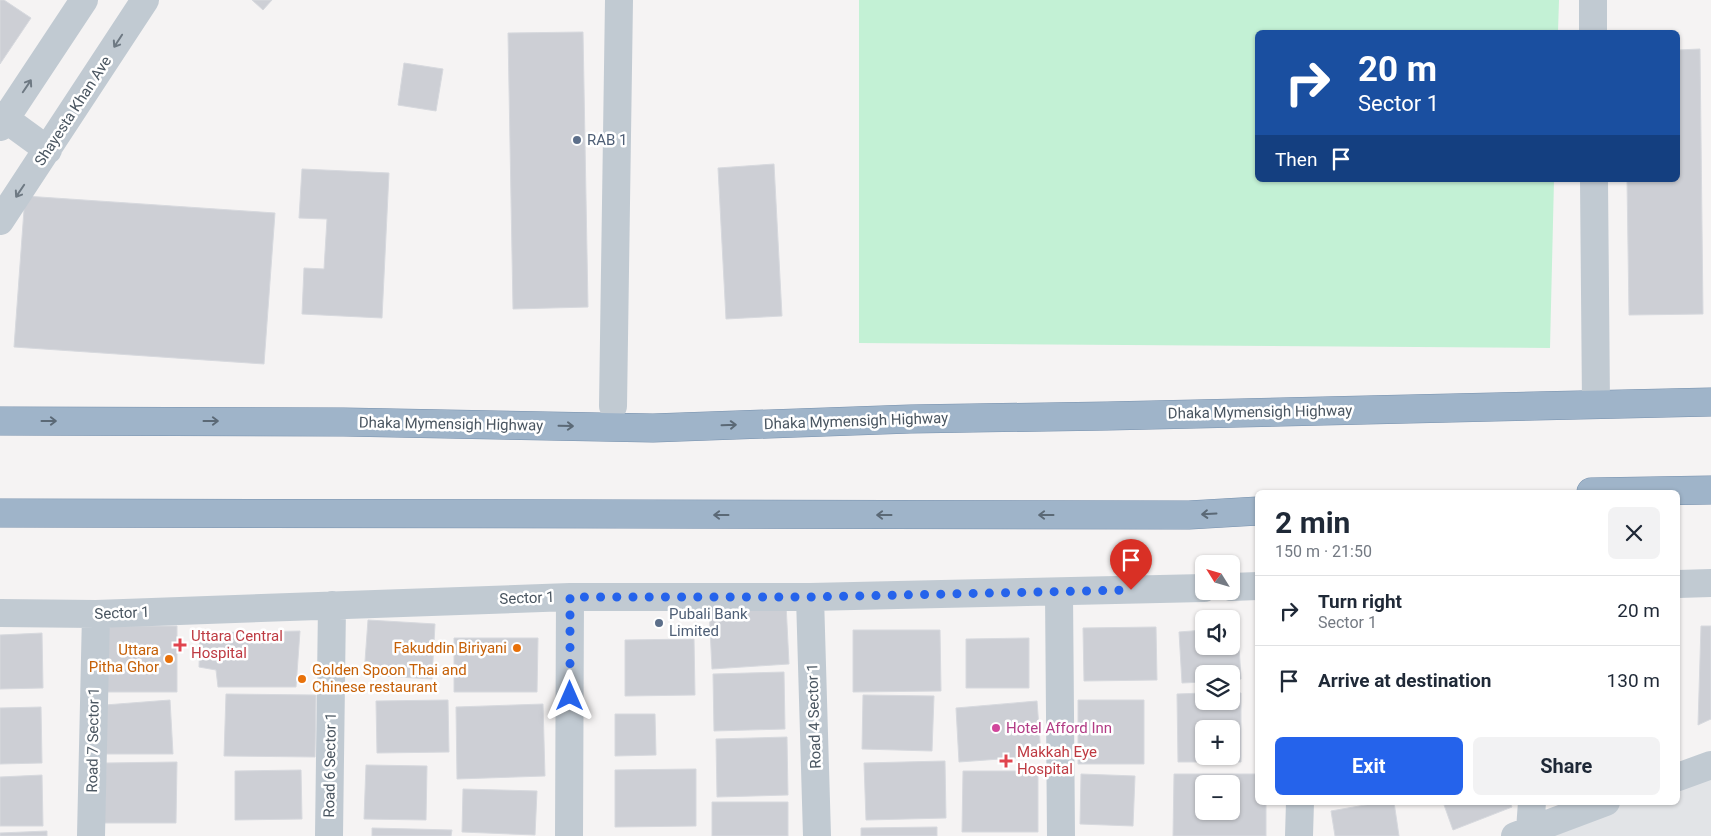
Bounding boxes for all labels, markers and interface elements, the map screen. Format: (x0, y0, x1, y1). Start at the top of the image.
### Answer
one-way arrow (113, 34, 124, 48)
text: 20 m (1358, 49, 1437, 90)
icon: right (1275, 50, 1340, 115)
street label: Shayesta Khan Ave (31, 53, 115, 169)
one-way arrow (22, 79, 32, 93)
text: Sector 1 (1358, 91, 1439, 116)
place label: RAB 1 (587, 131, 628, 149)
marker: RAB 1 (571, 134, 583, 146)
icon: arrive (1327, 145, 1355, 173)
text: Then (1275, 148, 1317, 171)
one-way arrow (15, 184, 25, 198)
street label: Dhaka Mymensigh Highway (1168, 401, 1352, 423)
street label: Dhaka Mymensigh Highway (763, 409, 949, 433)
street label: Dhaka Mymensigh Highway (359, 413, 543, 435)
one-way arrow (40, 416, 56, 426)
one-way arrow (203, 417, 219, 426)
one-way arrow (720, 420, 736, 430)
one-way arrow (558, 421, 574, 431)
text: 2 min (1275, 505, 1350, 540)
button: close (1608, 507, 1660, 559)
one-way arrow (714, 510, 730, 520)
one-way arrow (876, 510, 892, 520)
one-way arrow (1039, 510, 1055, 520)
one-way arrow (1201, 510, 1217, 519)
pin (1110, 539, 1152, 590)
text: 150 m · 21:50 (1275, 542, 1372, 561)
icon: arrive (1117, 546, 1145, 574)
north arrow (1195, 555, 1240, 600)
map controls (1195, 555, 1240, 820)
street label: Sector 1 (499, 588, 555, 608)
text: Turn right (1318, 590, 1402, 613)
icon: right (1275, 597, 1303, 625)
text: 20 m (1617, 599, 1660, 622)
street label: Sector 1 (94, 603, 150, 623)
place label: Pubali Bank Limited (669, 605, 748, 640)
button: sound (1195, 610, 1240, 655)
text: Sector 1 (1318, 613, 1377, 632)
marker: Pubali Bank Limited (653, 617, 665, 629)
place label: Uttara Central Hospital (191, 627, 283, 662)
marker: Uttara Central Hospital (173, 638, 187, 652)
place label: Fakuddin Biriyani (394, 639, 507, 657)
place label: Uttara Pitha Ghor (89, 641, 159, 676)
marker: Fakuddin Biriyani (511, 642, 523, 654)
marker: Uttara Pitha Ghor (163, 653, 175, 665)
place label: Golden Spoon Thai and Chinese restaurant (312, 661, 467, 696)
street label: Road 4 Sector 1 (803, 663, 825, 769)
button: layers (1195, 665, 1240, 710)
icon: arrive (1275, 667, 1303, 695)
position arrow (543, 669, 595, 721)
text: Arrive at destination (1318, 669, 1491, 692)
text: 130 m (1607, 669, 1660, 692)
marker: Golden Spoon Thai and Chinese restaurant (296, 673, 308, 685)
street label: Road 7 Sector 1 (83, 687, 103, 793)
street label: Road 6 Sector 1 (320, 712, 340, 818)
place label: Hotel Afford Inn (1006, 719, 1112, 737)
button: + (1195, 720, 1240, 765)
marker: Hotel Afford Inn (990, 722, 1002, 734)
button: Exit (1275, 737, 1463, 795)
button: Share (1473, 737, 1660, 795)
place label: Makkah Eye Hospital (1017, 743, 1097, 778)
marker: Makkah Eye Hospital (999, 754, 1013, 768)
button: − (1195, 775, 1240, 820)

